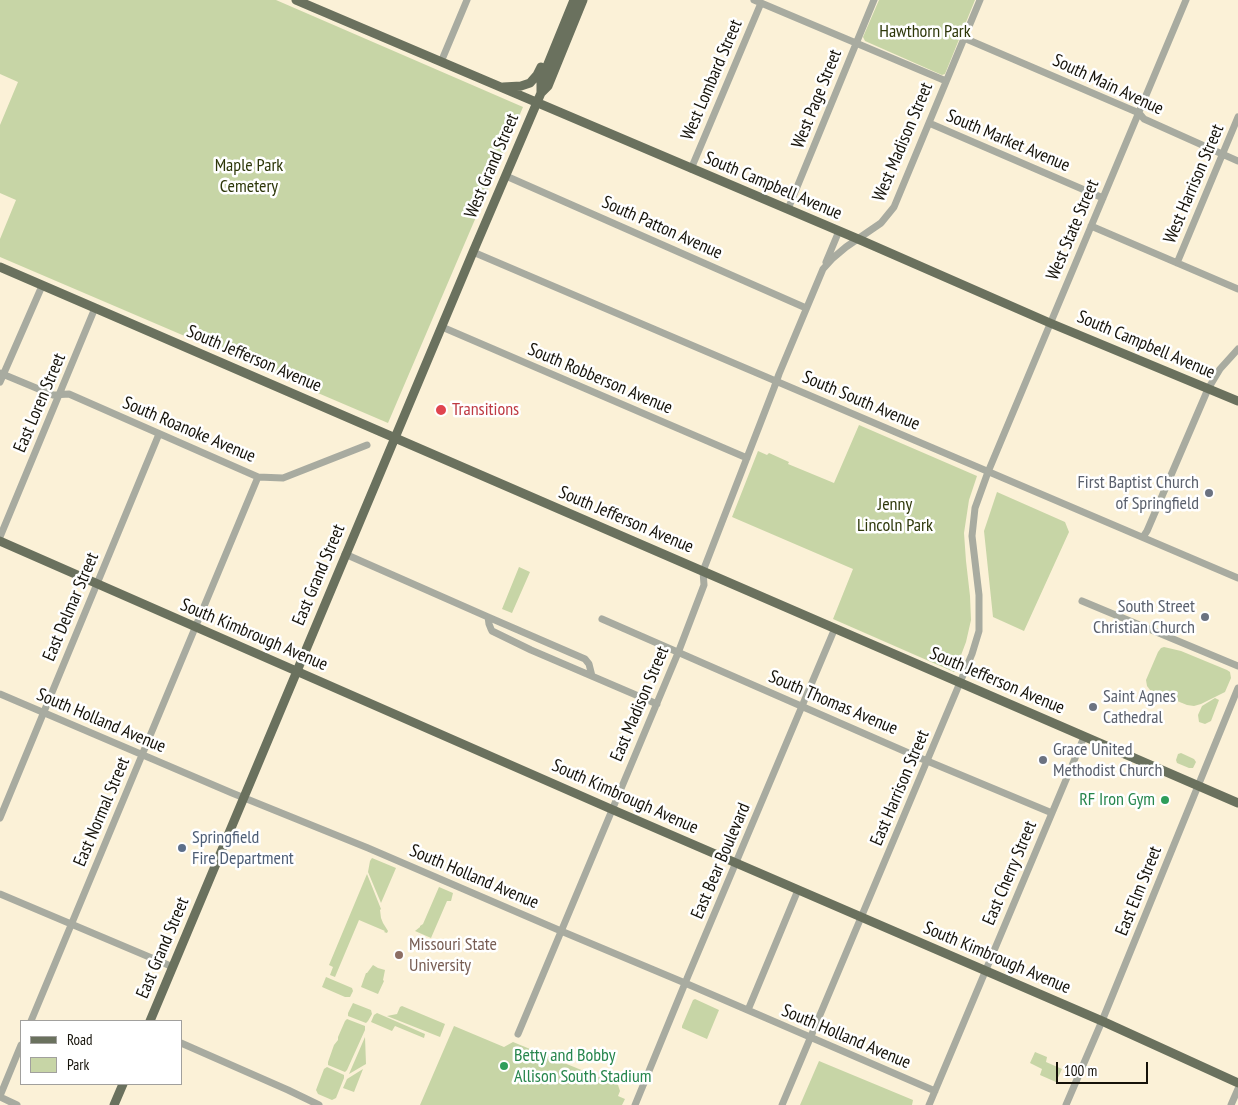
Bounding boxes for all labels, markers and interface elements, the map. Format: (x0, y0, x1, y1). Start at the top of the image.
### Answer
street label: West Lombard Street (677, 17, 747, 143)
park label: Hawthorn Park (879, 21, 971, 43)
street label: West Page Street (787, 46, 847, 152)
street label: South Main Avenue (1049, 50, 1167, 120)
street label: West Madison Street (868, 79, 938, 205)
street label: South Market Avenue (943, 105, 1073, 177)
street label: West Grand Street (460, 110, 524, 222)
street label: West Harrison Street (1159, 121, 1229, 247)
street label: South Campbell Avenue (701, 147, 845, 225)
park label: Maple Park Cemetery (215, 155, 283, 198)
street label: West State Street (1042, 177, 1104, 283)
street label: South Patton Avenue (598, 192, 726, 264)
street label: South Campbell Avenue (1074, 306, 1218, 384)
street label: South Jefferson Avenue (183, 321, 325, 397)
street label: South Robberson Avenue (525, 339, 675, 419)
street label: East Loren Street (9, 350, 71, 456)
street label: South South Avenue (799, 367, 923, 435)
street label: South Roanoke Avenue (119, 392, 259, 468)
place label: Transitions (452, 399, 519, 421)
marker: Transitions (434, 403, 448, 417)
place label: First Baptist Church of Springfield (1077, 472, 1199, 514)
street label: South Jefferson Avenue (555, 482, 697, 558)
marker: First Baptist Church of Springfield (1203, 487, 1215, 499)
park label: Jenny Lincoln Park (857, 494, 933, 536)
street label: East Grand Street (288, 521, 350, 629)
street label: East Delmar Street (38, 549, 104, 665)
street label: South Kimbrough Avenue (177, 594, 331, 676)
place label: South Street Christian Church (1093, 596, 1195, 638)
marker: South Street Christian Church (1199, 611, 1211, 623)
street label: East Madison Street (606, 643, 674, 765)
street label: South Jefferson Avenue (926, 643, 1068, 719)
street label: South Thomas Avenue (765, 666, 901, 740)
street label: South Holland Avenue (33, 684, 169, 758)
place label: Saint Agnes Cathedral (1103, 686, 1176, 729)
marker: Saint Agnes Cathedral (1087, 701, 1099, 713)
street label: East Harrison Street (866, 727, 934, 849)
place label: Grace United Methodist Church (1053, 739, 1162, 782)
street label: East Normal Street (69, 754, 135, 870)
marker: Grace United Methodist Church (1037, 754, 1049, 766)
street label: South Kimbrough Avenue (549, 755, 701, 839)
place label: RF Iron Gym (1079, 789, 1155, 811)
marker: RF Iron Gym (1159, 794, 1171, 806)
street label: East Bear Boulevard (687, 800, 755, 922)
street label: East Cherry Street (978, 818, 1042, 928)
place label: Springfield Fire Department (192, 827, 294, 870)
street label: South Holland Avenue (406, 840, 542, 914)
marker: Springfield Fire Department (176, 842, 188, 854)
street label: East Elm Street (1111, 843, 1167, 939)
street label: East Grand Street (132, 894, 194, 1002)
street label: South Kimbrough Avenue (920, 917, 1074, 999)
place label: Missouri State University (409, 934, 497, 976)
marker: Missouri State University (393, 949, 405, 961)
street label: South Holland Avenue (778, 1000, 914, 1074)
legend (20, 1020, 182, 1085)
text: Road (67, 1030, 93, 1049)
place label: Betty and Bobby Allison South Stadium (514, 1045, 651, 1088)
scale bar (1058, 1052, 1150, 1084)
text: Park (67, 1055, 89, 1074)
marker: Betty and Bobby Allison South Stadium (498, 1060, 510, 1072)
text: 100 m (1064, 1061, 1097, 1080)

